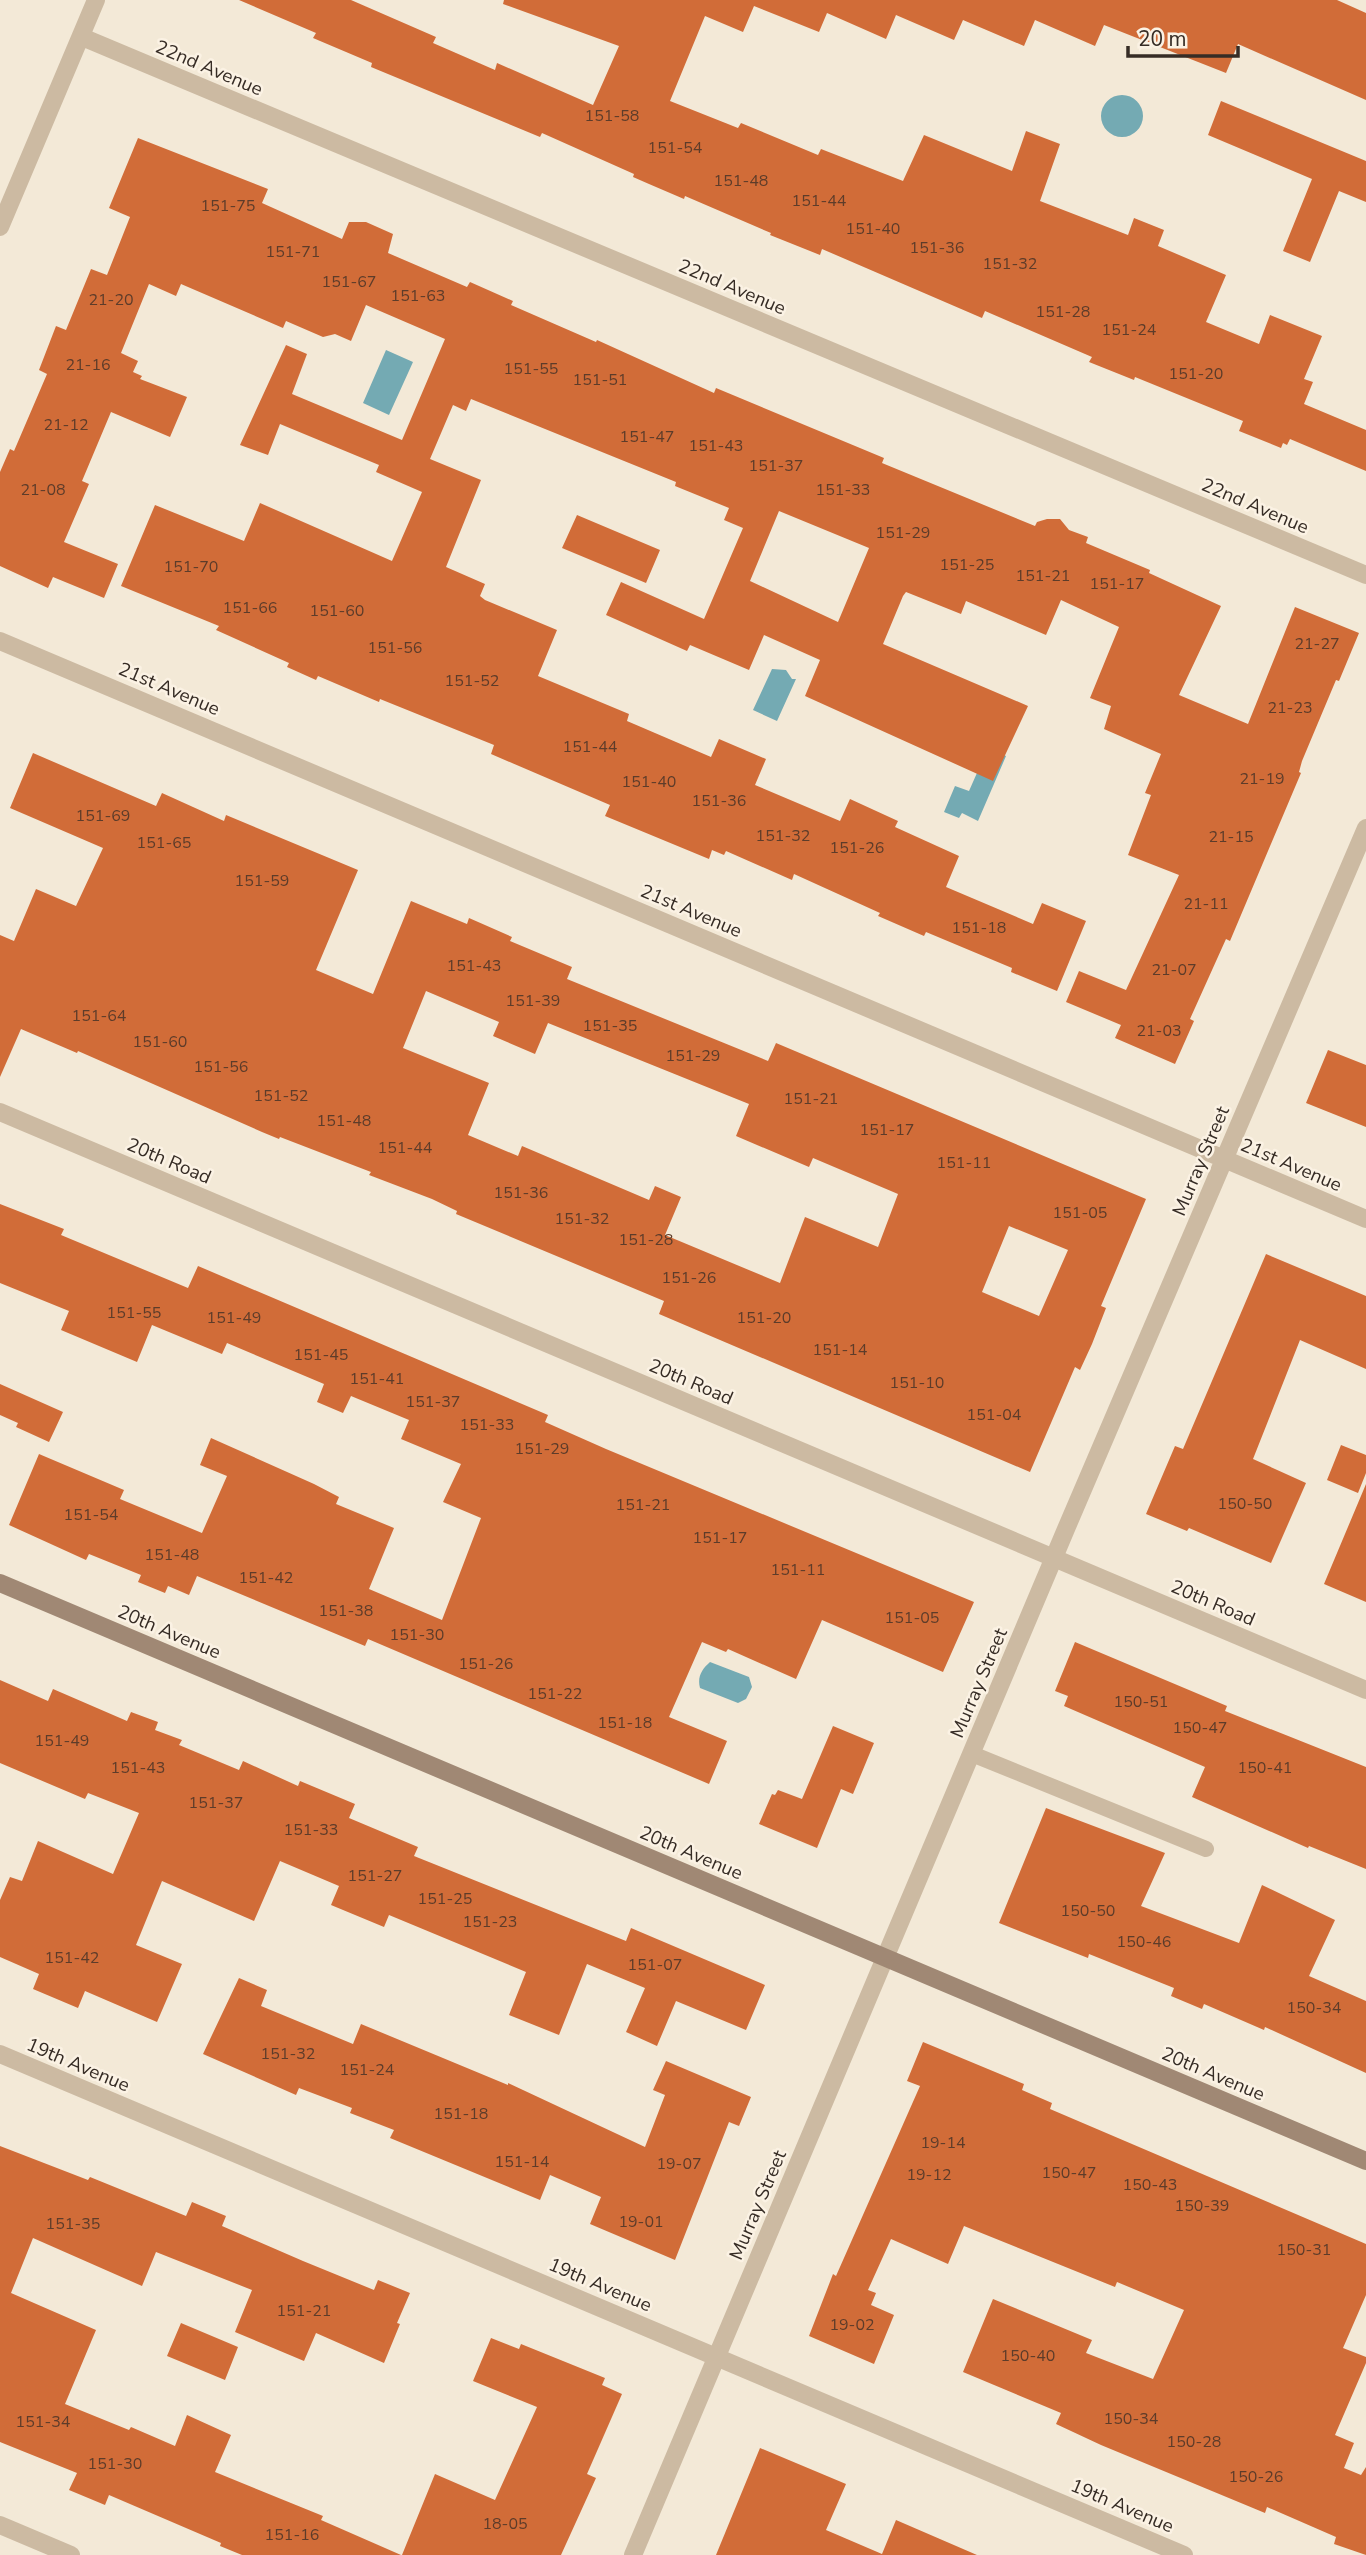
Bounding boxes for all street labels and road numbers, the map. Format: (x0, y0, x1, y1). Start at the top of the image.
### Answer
street label: 22nd Avenue (151, 34, 267, 102)
street label: 22nd Avenue (674, 253, 790, 321)
street label: 22nd Avenue (1197, 472, 1313, 540)
street label: 21st Avenue (114, 656, 224, 722)
street label: 21st Avenue (636, 878, 746, 944)
street label: Murray Street (1166, 1102, 1236, 1220)
street label: 20th Road (123, 1132, 215, 1190)
street label: 21st Avenue (1236, 1132, 1346, 1198)
street label: 20th Road (645, 1353, 737, 1411)
street label: 20th Road (1167, 1574, 1259, 1632)
street label: 20th Avenue (113, 1599, 225, 1665)
street label: Murray Street (944, 1624, 1014, 1742)
street label: 20th Avenue (635, 1820, 747, 1886)
street label: 19th Avenue (22, 2032, 134, 2098)
street label: 20th Avenue (1157, 2041, 1269, 2107)
street label: Murray Street (723, 2146, 793, 2264)
street label: 19th Avenue (544, 2252, 656, 2318)
street label: 19th Avenue (1066, 2473, 1178, 2539)

